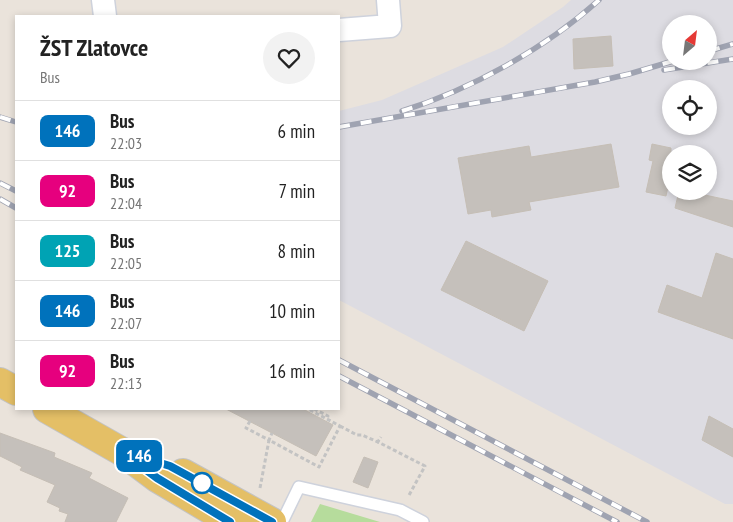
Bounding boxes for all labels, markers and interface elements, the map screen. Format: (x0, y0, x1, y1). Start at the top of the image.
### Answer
north arrow (662, 15, 718, 70)
map controls (662, 15, 717, 200)
text: ŽST Zlatovce (40, 32, 148, 63)
button: heart (263, 32, 315, 84)
text: Bus (40, 67, 60, 87)
button: locate (662, 80, 717, 135)
text: Bus (110, 109, 134, 133)
text: 146 (55, 119, 80, 142)
text: 6 min (278, 119, 315, 143)
text: 22:03 (110, 133, 142, 153)
button: layers (662, 145, 717, 200)
text: Bus (110, 169, 134, 193)
text: 92 (59, 179, 76, 202)
text: 7 min (278, 179, 315, 203)
text: 22:04 (110, 193, 142, 213)
text: Bus (110, 229, 134, 253)
text: 125 (55, 239, 80, 262)
text: 8 min (278, 239, 315, 263)
text: 22:05 (110, 253, 142, 273)
text: Bus (110, 289, 134, 313)
text: 146 (55, 299, 80, 322)
text: 10 min (269, 299, 315, 323)
text: 22:07 (110, 313, 142, 333)
text: Bus (110, 349, 134, 373)
text: 92 (59, 359, 76, 382)
text: 16 min (269, 359, 315, 383)
text: 22:13 (110, 373, 142, 393)
line badge: 146 (110, 440, 168, 472)
text: 146 (126, 444, 152, 467)
unlabelled marker (191, 472, 213, 494)

